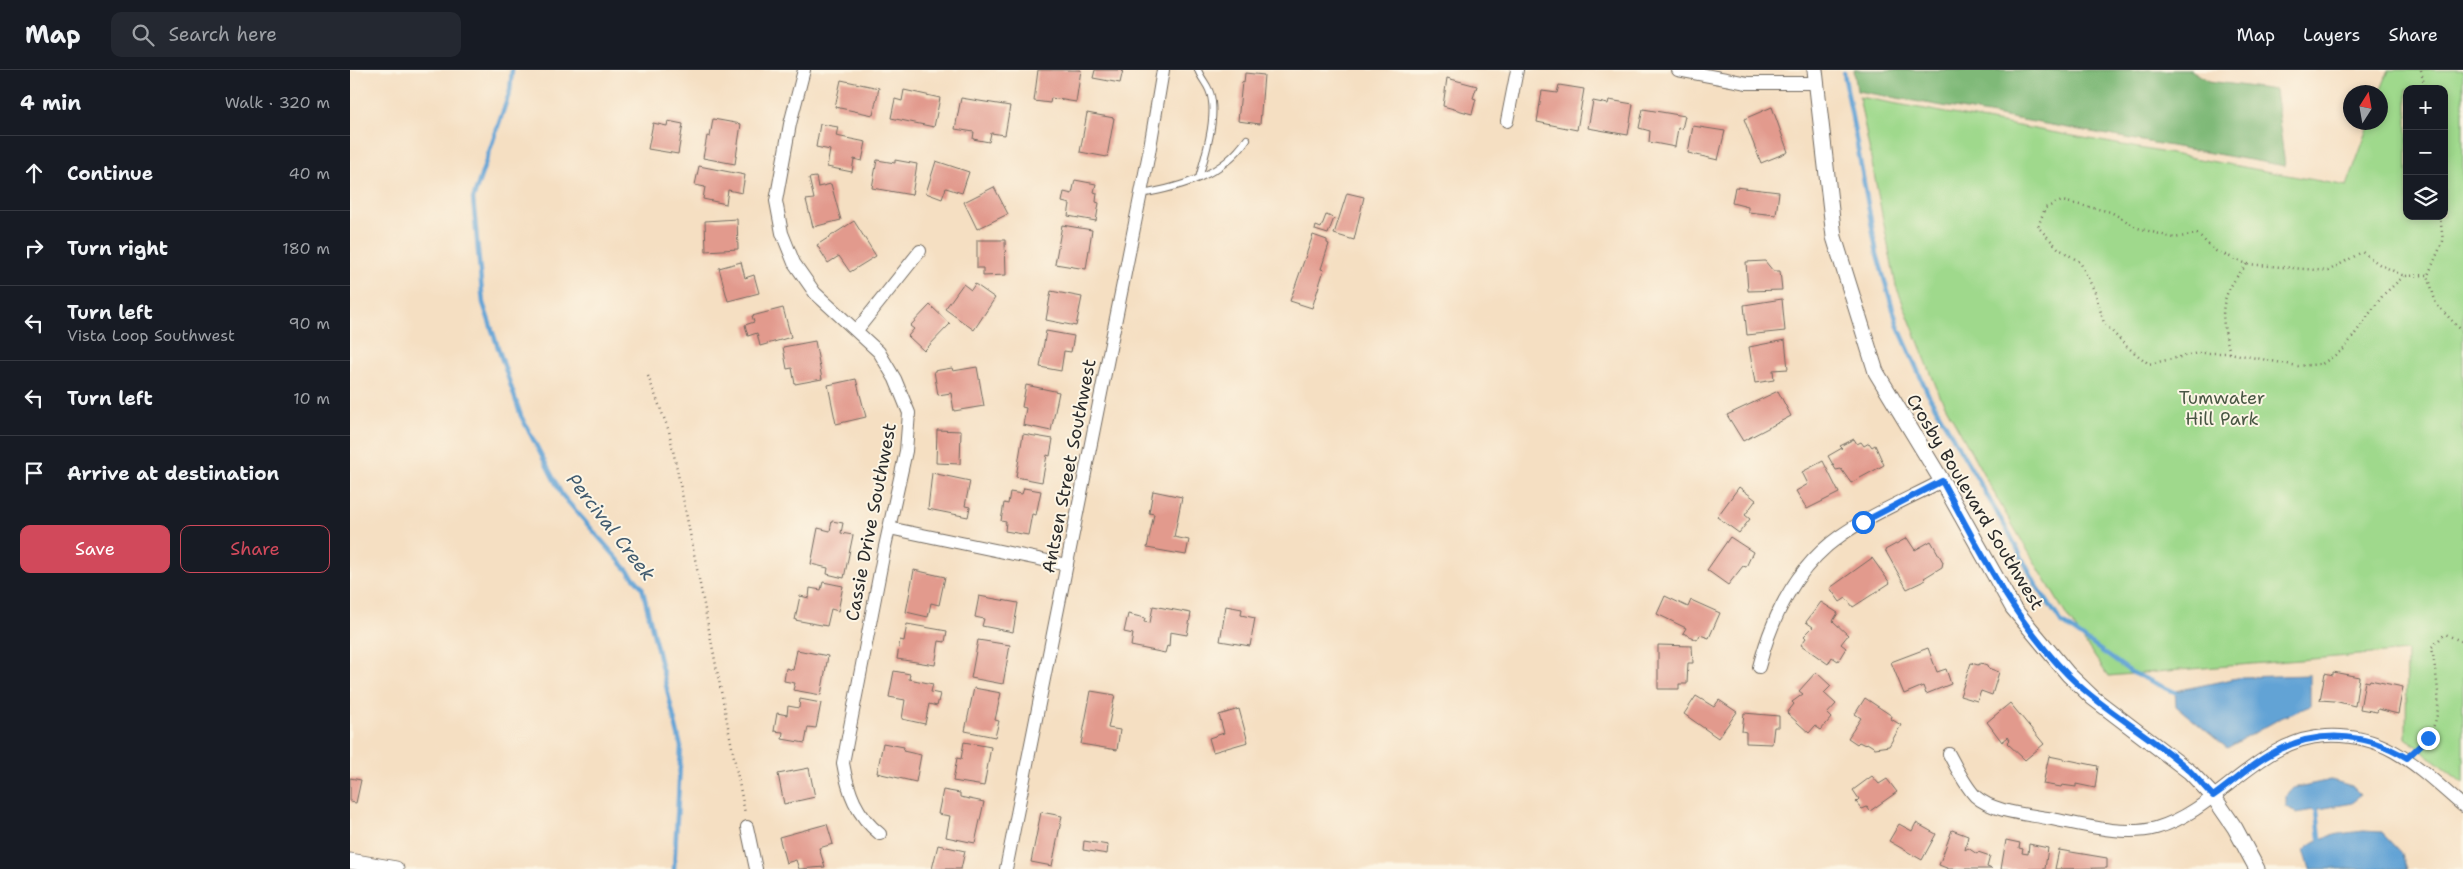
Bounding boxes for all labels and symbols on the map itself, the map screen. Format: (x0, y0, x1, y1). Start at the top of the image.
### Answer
north arrow (2343, 85, 2388, 130)
street label: Antsen Street Southwest (1036, 357, 1102, 575)
park label: Tumwater Hill Park (2179, 386, 2265, 431)
street label: Crosby Boulevard Southwest (1901, 389, 2049, 615)
street label: Cassie Drive Southwest (840, 421, 902, 623)
water label: Percival Creek (561, 468, 661, 586)
route start (1852, 511, 1875, 534)
route end (2417, 727, 2440, 750)

